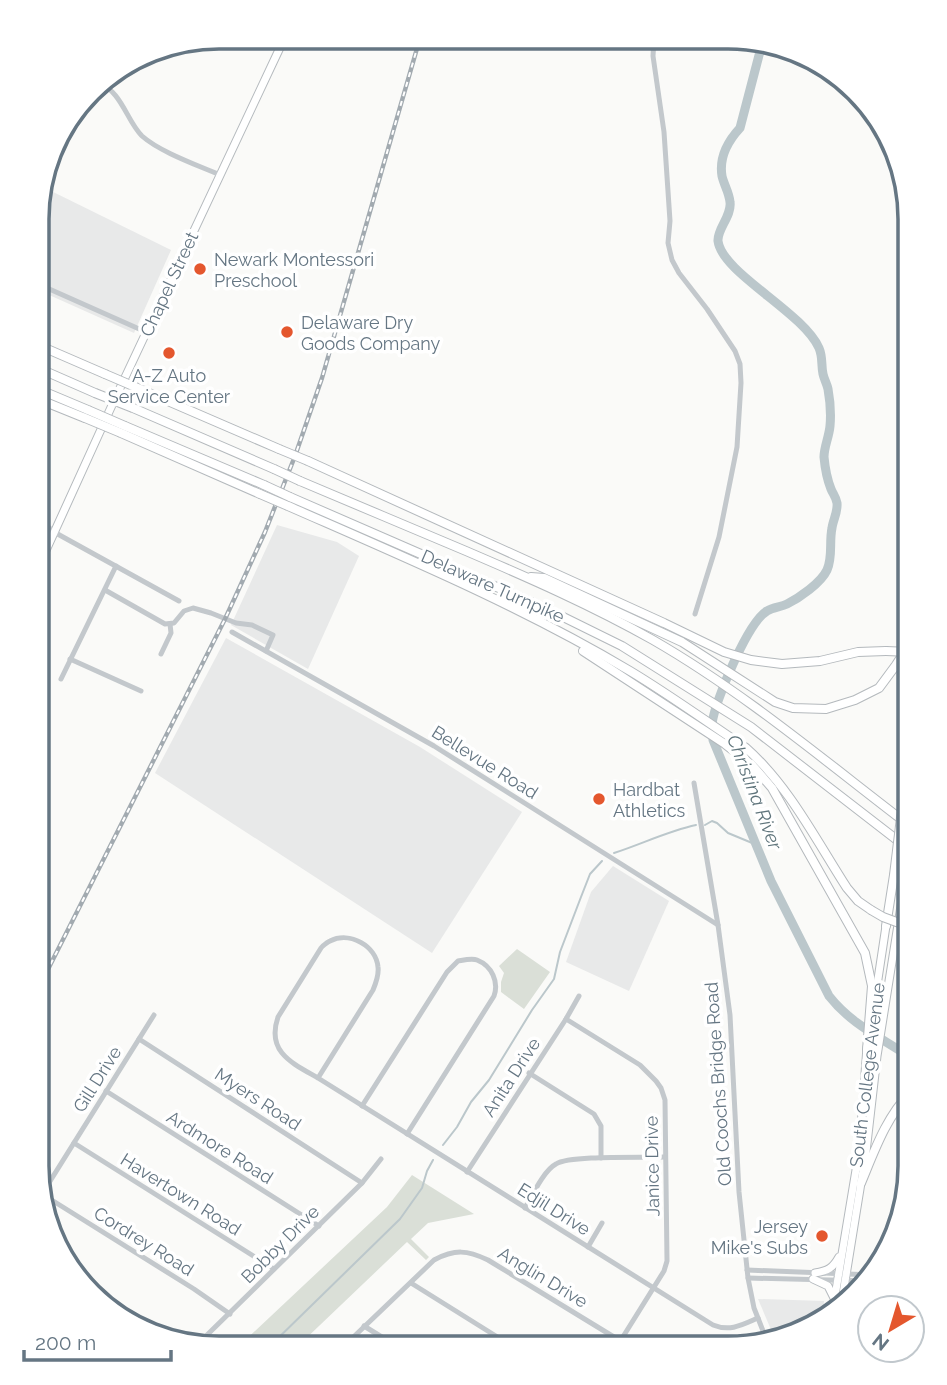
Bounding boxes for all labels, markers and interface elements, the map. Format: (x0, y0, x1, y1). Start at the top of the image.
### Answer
street label: Chapel Street (136, 228, 202, 340)
place label: Newark Montessori Preschool (214, 249, 374, 291)
marker: Newark Montessori Preschool (192, 261, 208, 277)
place label: Delaware Dry Goods Company (301, 312, 441, 354)
marker: Delaware Dry Goods Company (279, 324, 295, 340)
marker: A-Z Auto Service Center (161, 345, 177, 361)
place label: A-Z Auto Service Center (108, 365, 231, 407)
street label: Delaware Turnpike (418, 545, 568, 627)
street label: Bellevue Road (428, 721, 542, 803)
water label: Christina River (723, 732, 788, 854)
place label: Hardbat Athletics (613, 779, 686, 821)
marker: Hardbat Athletics (591, 791, 607, 807)
street label: Old Coochs Bridge Road (700, 981, 736, 1187)
street label: South College Avenue (845, 981, 889, 1168)
street label: Anita Drive (478, 1033, 545, 1120)
street label: Gill Drive (69, 1042, 126, 1116)
street label: Myers Road (211, 1063, 305, 1135)
street label: Ardmore Road (163, 1106, 277, 1188)
street label: Janice Drive (641, 1115, 663, 1216)
street label: Havertown Road (117, 1149, 245, 1239)
street label: Edjil Drive (514, 1178, 595, 1240)
street label: Bobby Drive (237, 1200, 324, 1287)
street label: Cordrey Road (90, 1202, 198, 1280)
place label: Jersey Mike's Subs (711, 1216, 808, 1258)
marker: Jersey Mike's Subs (814, 1228, 830, 1244)
street label: Anglin Drive (494, 1242, 592, 1312)
north arrow (856, 1294, 926, 1364)
scale bar (24, 1318, 172, 1362)
text: N (868, 1329, 893, 1356)
text: 200 m (35, 1330, 96, 1355)

